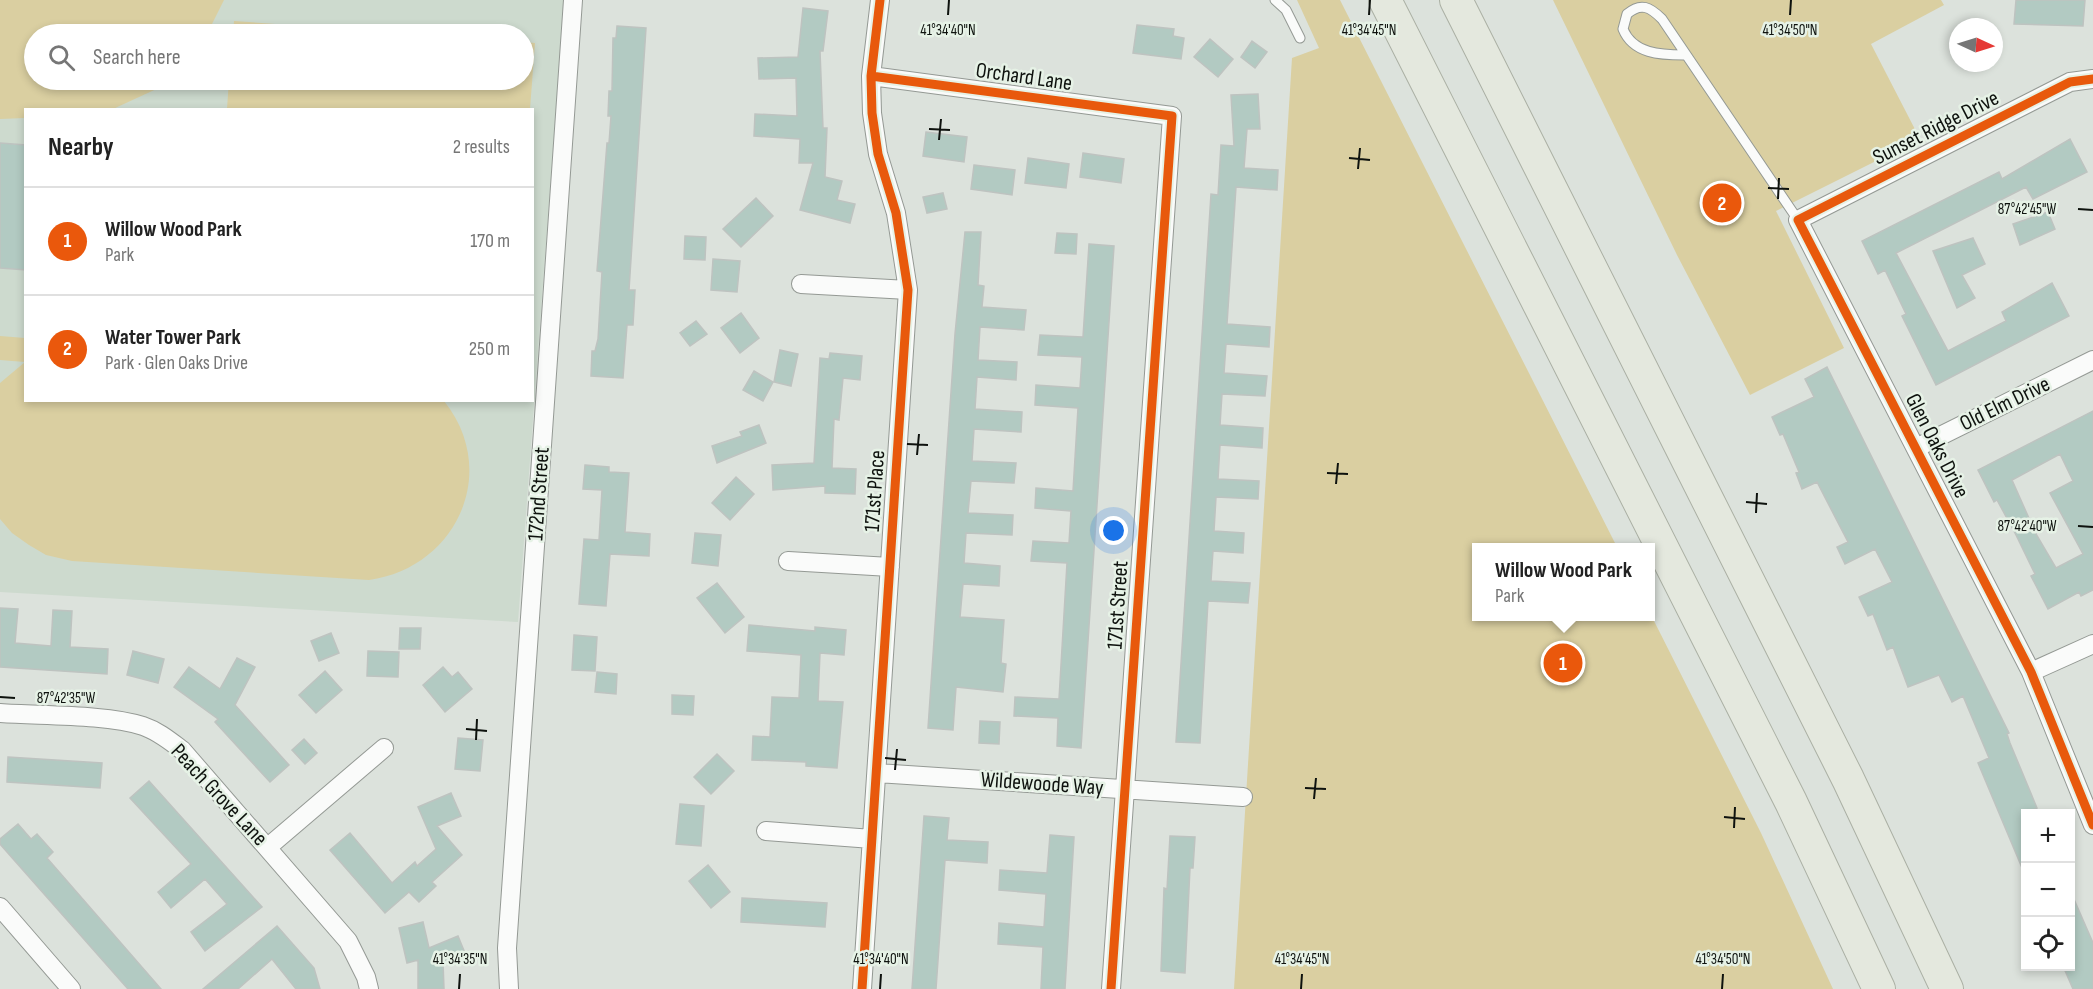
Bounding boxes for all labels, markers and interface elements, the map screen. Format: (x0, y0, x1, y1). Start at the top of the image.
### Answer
north arrow (1949, 18, 2003, 72)
text: 41°34'40"N (920, 21, 976, 40)
text: 41°34'45"N (1342, 21, 1396, 40)
text: 41°34'50"N (1762, 21, 1818, 40)
search box (24, 24, 534, 90)
icon: search (45, 41, 78, 74)
text: Search here (93, 44, 180, 71)
street label: Orchard Lane (974, 57, 1074, 97)
street label: Sunset Ridge Drive (1868, 85, 2004, 171)
text: Nearby (48, 132, 114, 163)
text: 2 results (453, 135, 510, 159)
pin: 2 (1702, 180, 1742, 226)
text: 87°42'45"W (1998, 200, 2057, 219)
text: Willow Wood Park (105, 216, 242, 243)
text: 1 (64, 229, 71, 253)
text: 170 m (470, 229, 510, 253)
text: Park (105, 243, 134, 267)
text: Water Tower Park (105, 324, 241, 351)
text: 2 (63, 337, 72, 361)
text: 250 m (469, 337, 510, 361)
text: Park · Glen Oaks Drive (105, 351, 248, 375)
street label: Old Elm Drive (1956, 371, 2054, 437)
street label: Glen Oaks Drive (1899, 389, 1975, 503)
street label: 172nd Street (522, 446, 556, 542)
street label: 171st Place (859, 449, 891, 533)
your location (1099, 516, 1128, 545)
text: 87°42'40"W (1997, 517, 2057, 536)
popup (1472, 543, 1655, 621)
text: Willow Wood Park (1495, 557, 1632, 584)
street label: 171st Street (1101, 559, 1135, 650)
text: Park (1495, 584, 1524, 608)
pin: 1 (1544, 640, 1582, 686)
text: 87°42'35"W (37, 689, 95, 708)
street label: Peach Grove Lane (165, 738, 273, 852)
street label: Wildewoode Way (980, 766, 1105, 802)
map controls (2021, 809, 2075, 971)
button: + (2021, 809, 2075, 863)
button: − (2021, 863, 2075, 917)
button: locate (2021, 917, 2075, 971)
text: 41°34'35"N (433, 950, 487, 969)
text: 41°34'40"N (853, 950, 909, 969)
text: 41°34'45"N (1275, 950, 1329, 969)
text: 41°34'50"N (1695, 950, 1751, 969)

